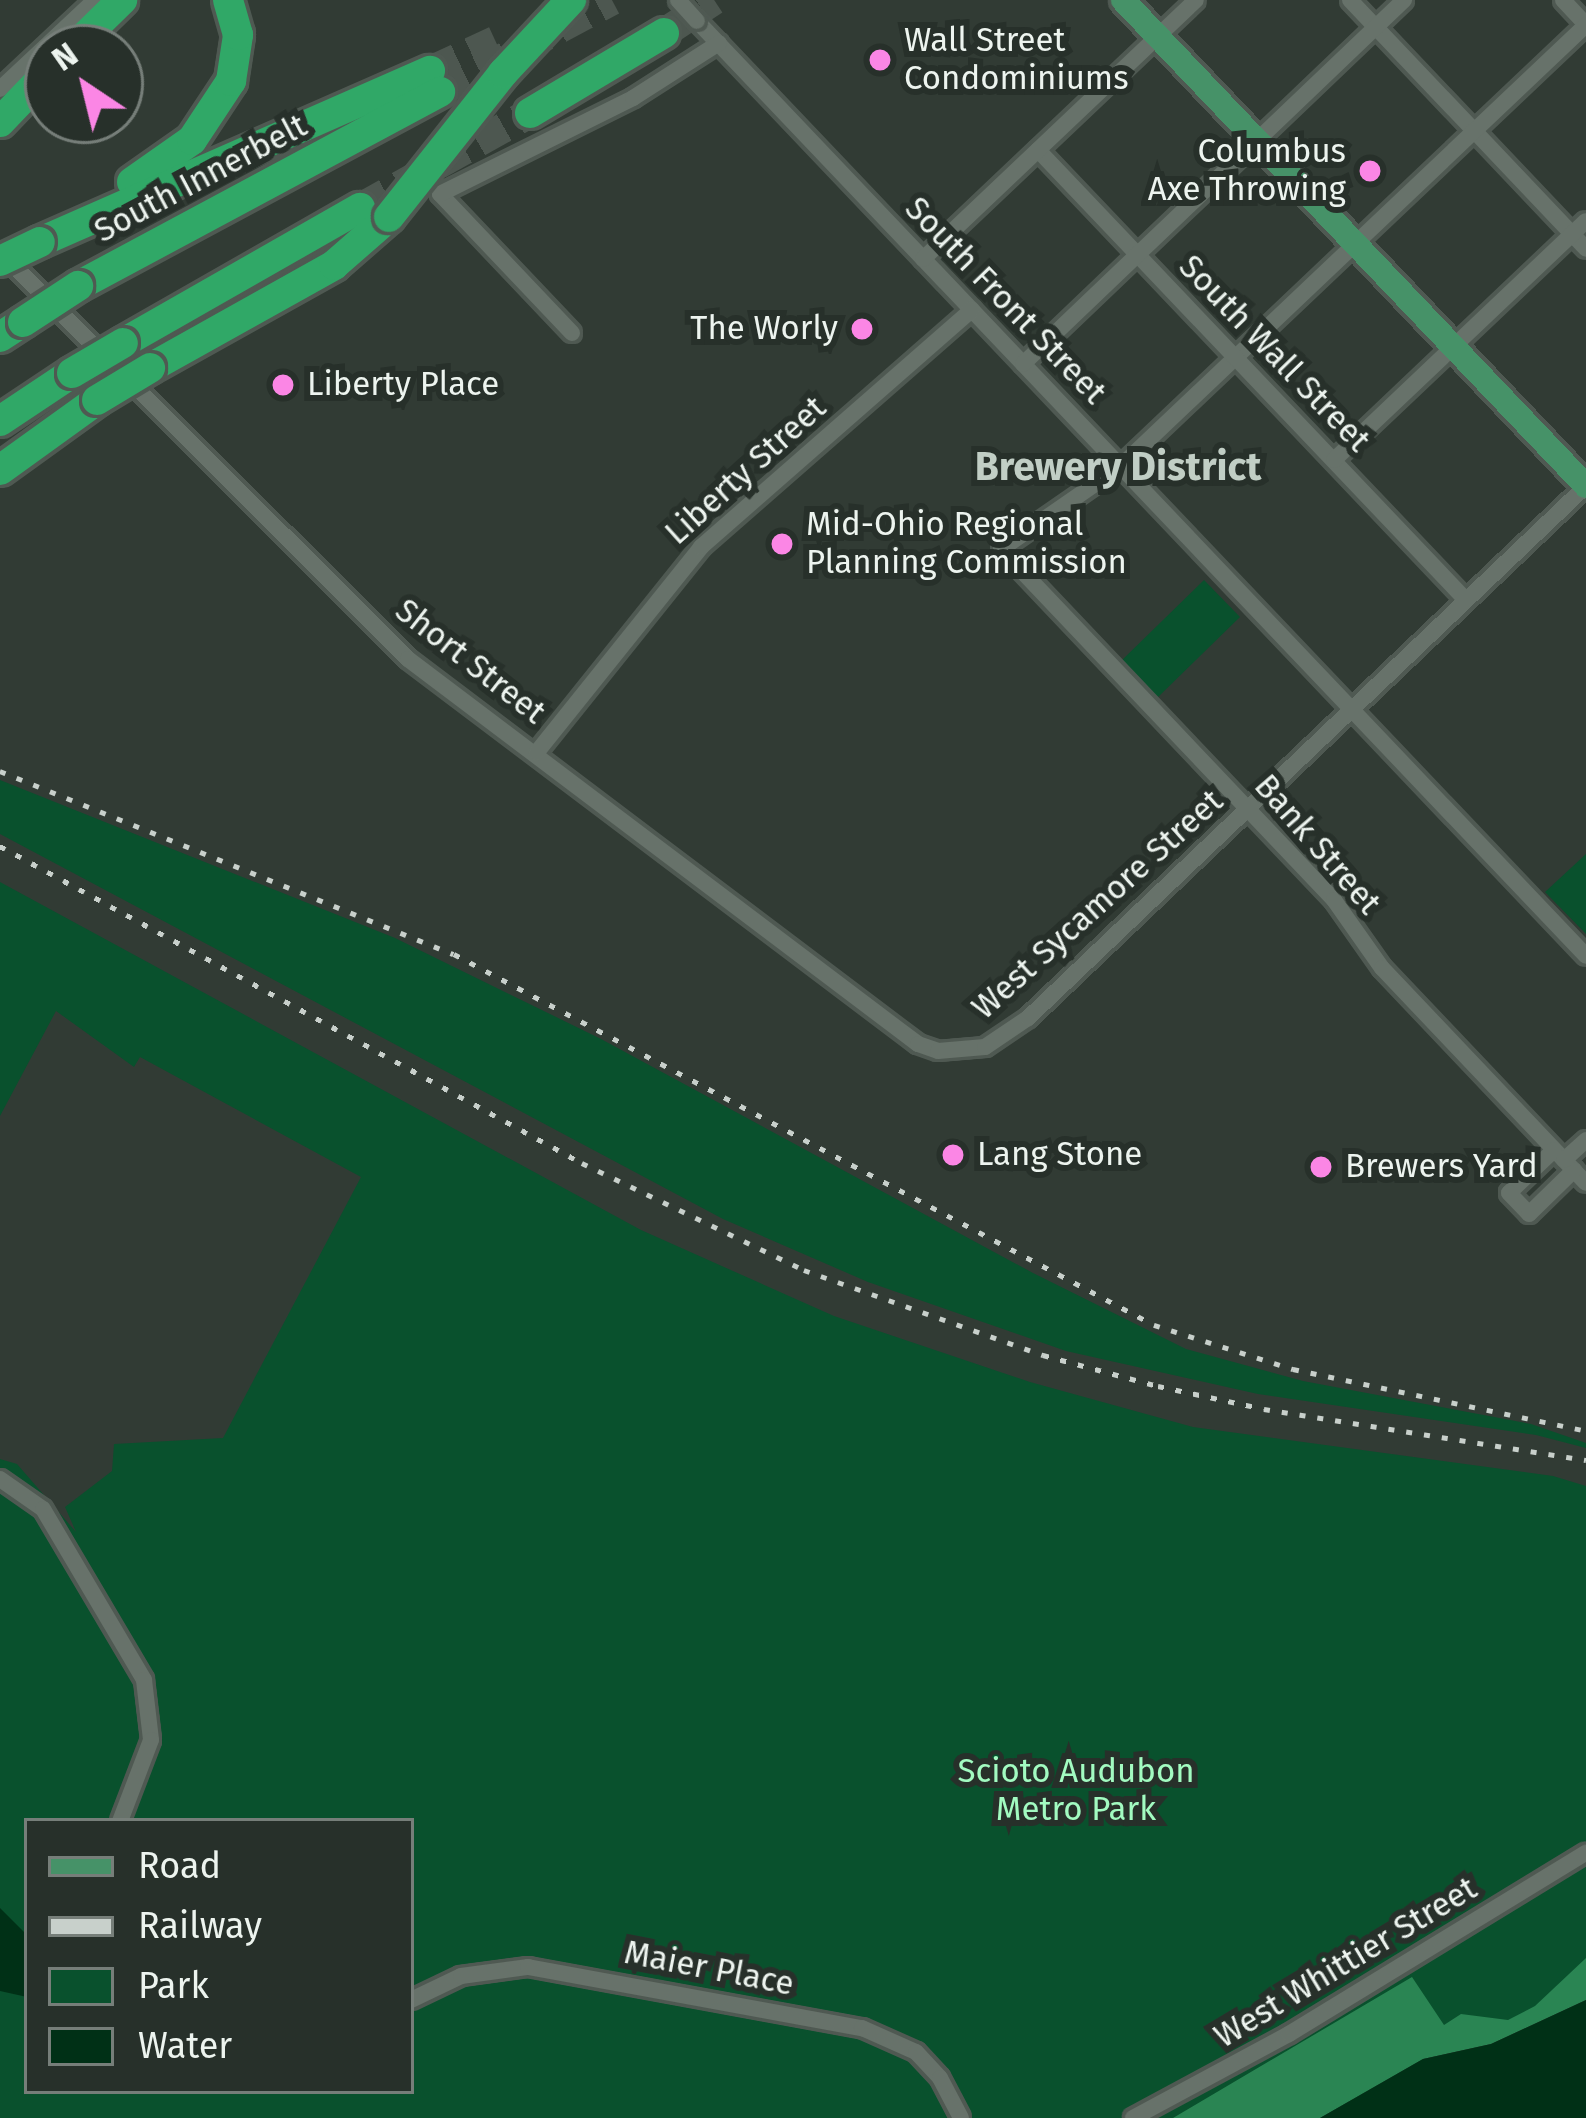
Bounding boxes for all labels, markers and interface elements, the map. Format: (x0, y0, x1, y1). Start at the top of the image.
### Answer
place label: Wall Street Condominiums (904, 21, 1129, 99)
north arrow (24, 24, 144, 144)
text: N (45, 34, 86, 80)
marker: Wall Street Condominiums (867, 47, 893, 73)
street label: South Innerbelt (88, 106, 314, 252)
place label: Columbus Axe Throwing (1148, 132, 1346, 210)
marker: Columbus Axe Throwing (1357, 158, 1383, 184)
street label: South Front Street (896, 189, 1114, 413)
street label: South Wall Street (1170, 247, 1378, 461)
place label: The Worly (690, 309, 838, 349)
marker: The Worly (849, 316, 875, 342)
place label: Liberty Place (307, 365, 499, 405)
marker: Liberty Place (270, 372, 296, 398)
street label: Liberty Street (658, 389, 834, 553)
district label: Brewery District (975, 444, 1261, 490)
place label: Mid-Ohio Regional Planning Commission (806, 505, 1127, 583)
marker: Mid-Ohio Regional Planning Commission (769, 531, 795, 557)
street label: Short Street (387, 591, 553, 733)
street label: Bank Street (1245, 767, 1389, 923)
street label: West Sycamore Street (964, 782, 1232, 1028)
place label: Lang Stone (977, 1135, 1142, 1175)
marker: Lang Stone (940, 1142, 966, 1168)
place label: Brewers Yard (1345, 1147, 1538, 1187)
marker: Brewers Yard (1308, 1154, 1334, 1180)
park label: Scioto Audubon Metro Park (957, 1752, 1195, 1830)
legend (24, 1818, 414, 2094)
text: Road (138, 1844, 221, 1888)
street label: West Whittier Street (1208, 1869, 1484, 2057)
text: Railway (138, 1904, 262, 1948)
street label: Maier Place (621, 1933, 797, 2005)
text: Park (138, 1964, 209, 2008)
text: Water (138, 2024, 232, 2068)

